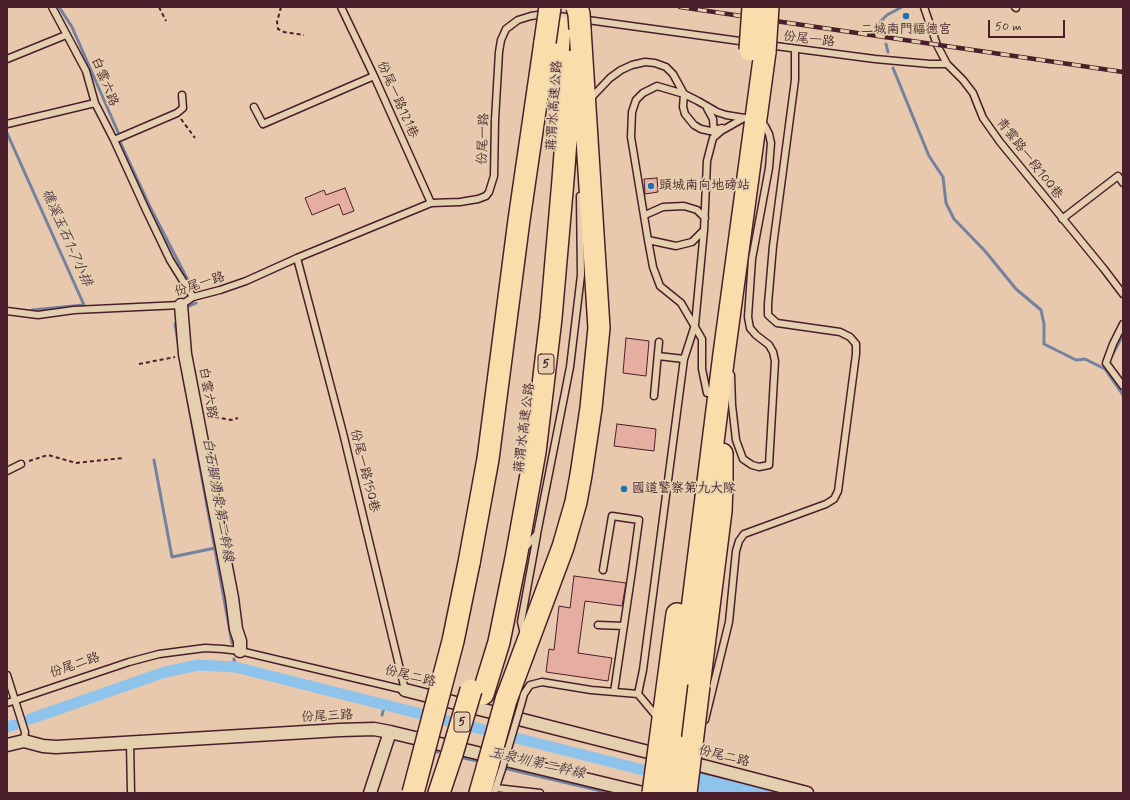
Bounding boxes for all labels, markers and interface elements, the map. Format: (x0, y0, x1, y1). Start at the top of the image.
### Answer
marker: 二城南門福德宮 (901, 11, 911, 21)
scale bar (990, 12, 1067, 38)
text: 50 m (995, 19, 1022, 35)
place label: 二城南門福德宮 (861, 22, 951, 38)
street label: 份尾一路 (782, 29, 836, 51)
street label: 白雲六路 (87, 55, 121, 109)
street label: 份尾一路121巷 (373, 59, 421, 141)
street label: 蔣渭水高速公路 (544, 60, 566, 152)
street label: 份尾一路 (475, 113, 493, 165)
street label: 青雲路一段100巷 (992, 115, 1066, 203)
place label: 頭城南向地磅站 (659, 178, 750, 194)
marker: 頭城南向地磅站 (646, 181, 656, 191)
water label: 礁溪玉石1-7小排 (37, 187, 95, 289)
street label: 份尾一路 (173, 270, 227, 300)
road number: 5 (538, 354, 554, 374)
street label: 白雲六路 (195, 366, 219, 420)
street label: 蔣渭水高速公路 (512, 382, 538, 474)
street label: 份尾一路150巷 (346, 428, 382, 514)
water label: 白石腳湧泉第二幹線 (198, 436, 236, 564)
place label: 國道警察第九大隊 (632, 481, 736, 497)
marker: 國道警察第九大隊 (619, 484, 629, 494)
street label: 份尾二路 (48, 650, 102, 682)
street label: 份尾二路 (383, 663, 437, 691)
street label: 份尾三路 (301, 708, 353, 726)
road number: 5 (454, 712, 470, 732)
street label: 份尾二路 (697, 743, 751, 771)
water label: 玉泉圳第二幹線 (487, 745, 587, 783)

